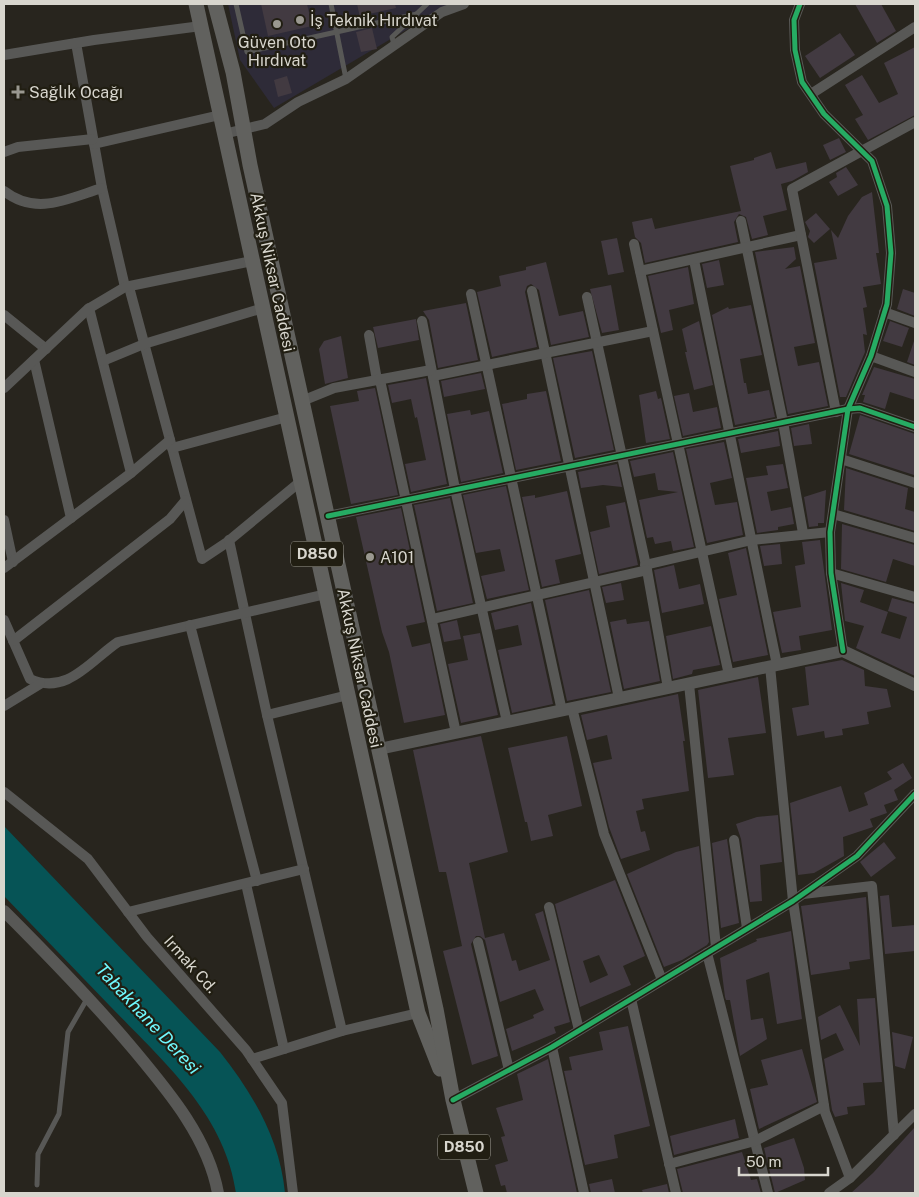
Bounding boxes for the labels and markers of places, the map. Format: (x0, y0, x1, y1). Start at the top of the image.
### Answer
place label: İş Teknik Hırdıvat (310, 10, 438, 30)
marker: İş Teknik Hırdıvat (294, 14, 306, 26)
marker: Güven Oto Hırdıvat (271, 18, 283, 30)
place label: Güven Oto Hırdıvat (238, 33, 316, 70)
place label: Sağlık Ocağı (29, 83, 123, 102)
marker: Sağlık Ocağı (11, 85, 25, 99)
place label: A101 (380, 548, 414, 567)
marker: A101 (364, 551, 376, 563)

